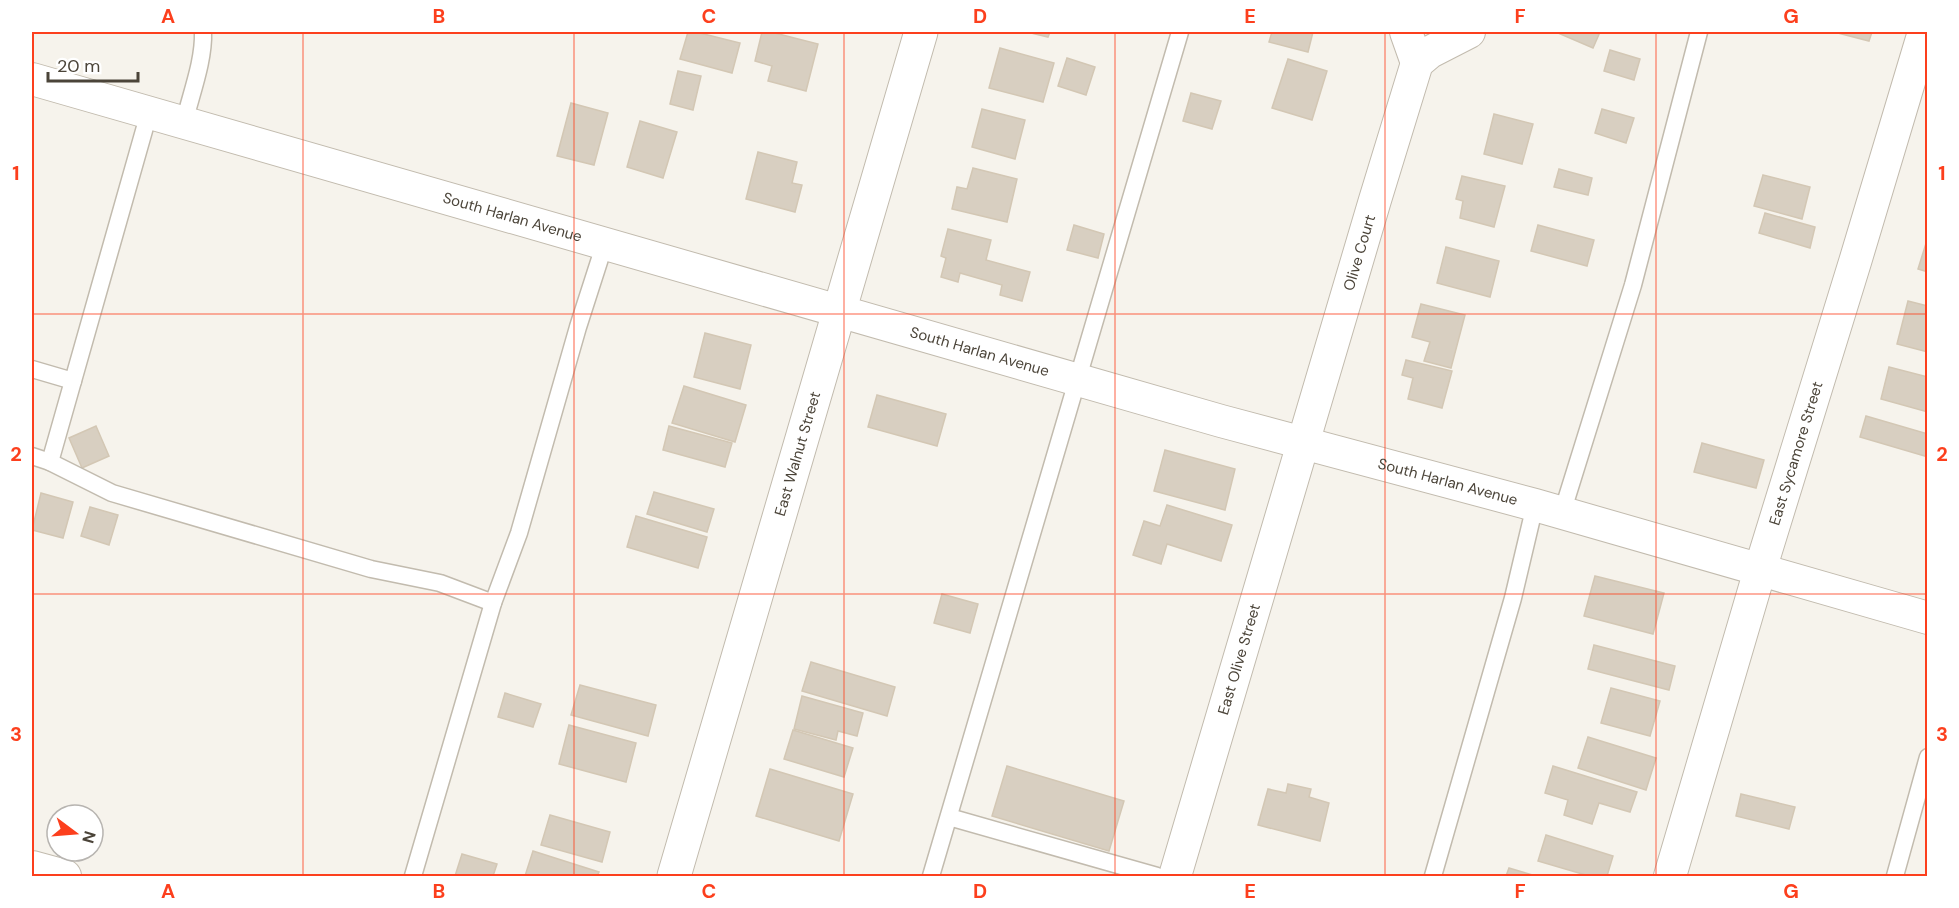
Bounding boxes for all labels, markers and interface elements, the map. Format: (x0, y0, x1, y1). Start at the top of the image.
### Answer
text: A (161, 3, 175, 29)
text: B (433, 3, 445, 29)
text: C (702, 3, 716, 29)
text: D (973, 3, 987, 29)
text: E (1244, 3, 1256, 29)
text: F (1514, 3, 1526, 29)
text: G (1783, 3, 1799, 29)
scale bar (48, 45, 138, 83)
text: 20 m (57, 54, 100, 78)
text: 1 (12, 160, 20, 186)
text: 1 (1938, 160, 1946, 186)
street label: South Harlan Avenue (441, 188, 584, 247)
street label: Olive Court (1339, 212, 1380, 293)
street label: South Harlan Avenue (908, 322, 1051, 381)
street label: East Sycamore Street (1764, 379, 1828, 528)
street label: East Walnut Street (770, 389, 825, 518)
text: 2 (10, 441, 22, 467)
text: 2 (1936, 441, 1948, 467)
street label: South Harlan Avenue (1376, 453, 1520, 510)
street label: East Olive Street (1213, 601, 1265, 717)
text: 3 (10, 721, 22, 747)
text: 3 (1936, 721, 1948, 747)
north arrow (45, 803, 105, 863)
text: N (77, 828, 101, 846)
text: A (161, 878, 175, 904)
text: B (433, 878, 445, 904)
text: C (702, 878, 716, 904)
text: D (973, 878, 987, 904)
text: E (1244, 878, 1256, 904)
text: F (1514, 878, 1526, 904)
text: G (1783, 878, 1799, 904)

